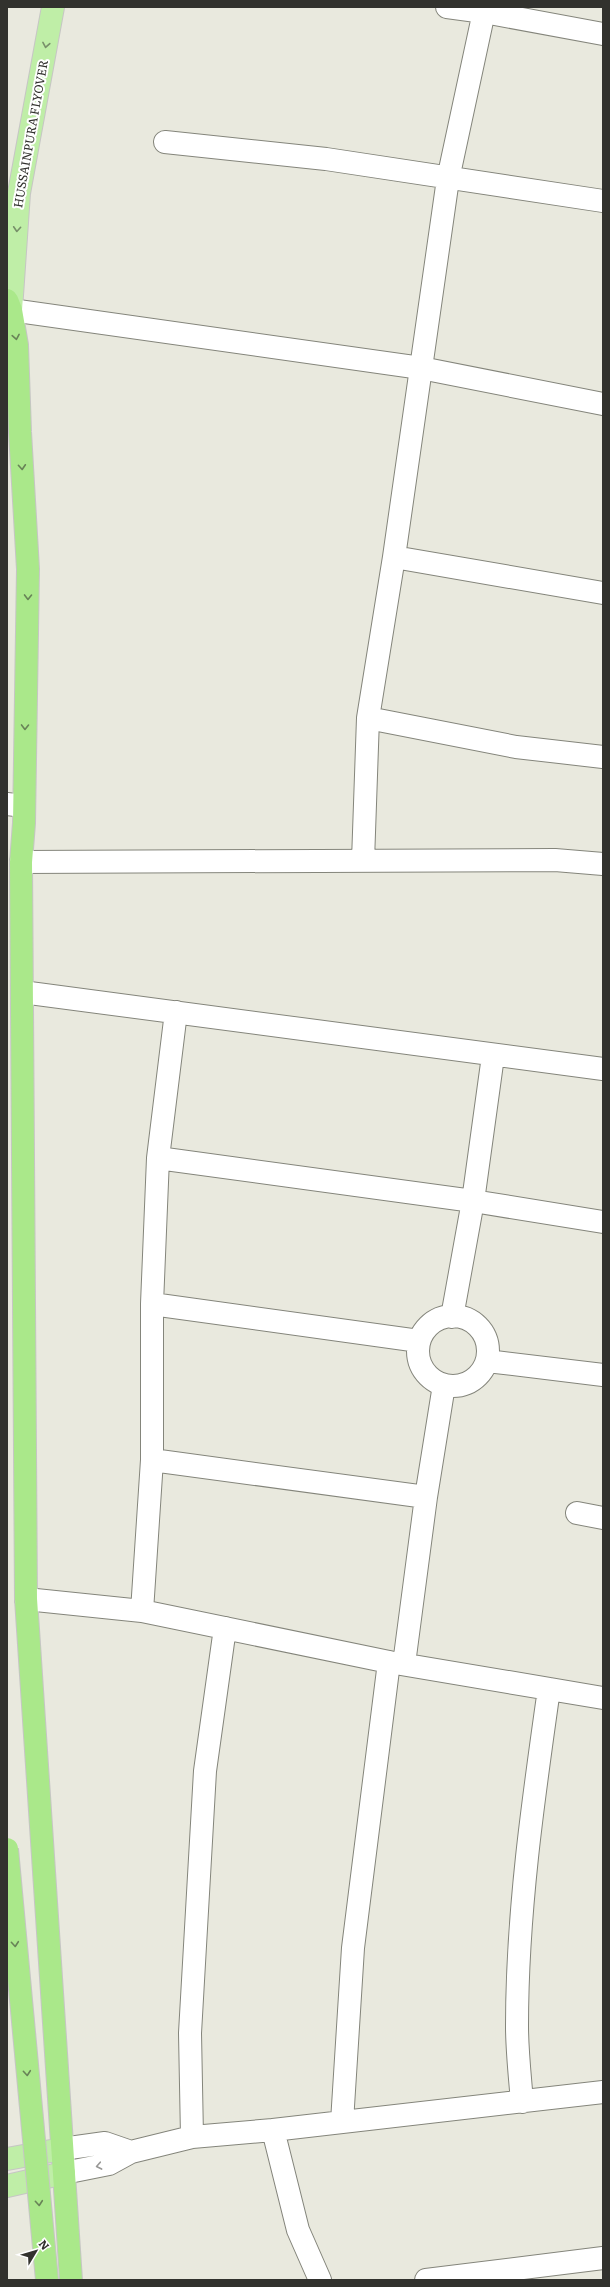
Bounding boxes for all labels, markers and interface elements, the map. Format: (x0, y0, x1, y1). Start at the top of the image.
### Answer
one-way arrow (42, 42, 51, 48)
street label: HUSSAINPURA FLYOVER (8, 58, 52, 209)
one-way arrow (12, 226, 21, 232)
one-way arrow (11, 334, 20, 341)
one-way arrow (17, 464, 26, 470)
one-way arrow (24, 594, 32, 600)
one-way arrow (21, 724, 30, 730)
one-way arrow (11, 1941, 20, 1947)
one-way arrow (23, 2070, 32, 2076)
one-way arrow (96, 2161, 102, 2170)
one-way arrow (35, 2200, 44, 2206)
north arrow (16, 2231, 56, 2271)
text: N (36, 2236, 54, 2253)

